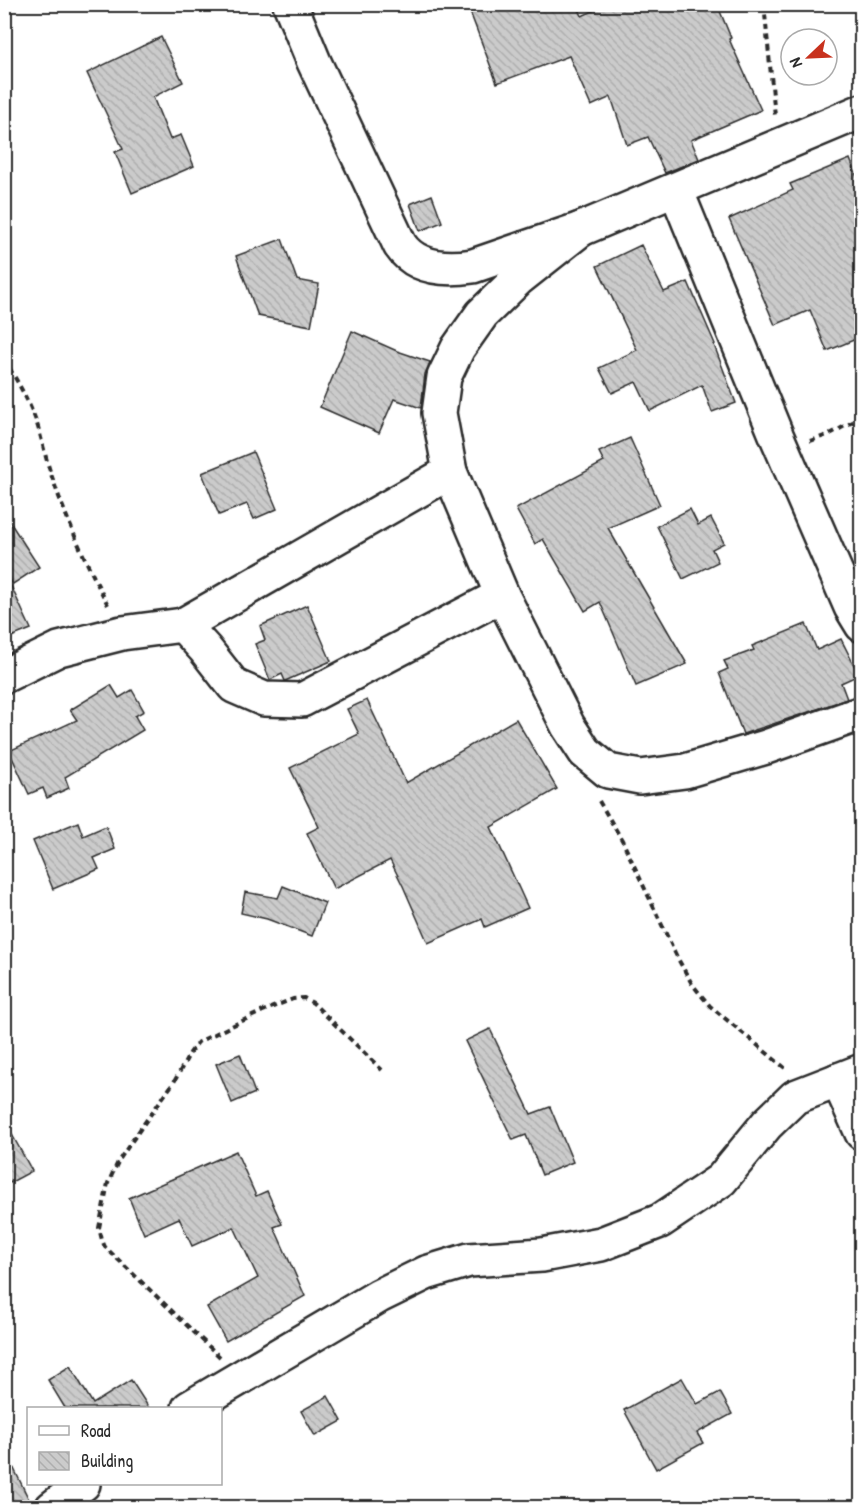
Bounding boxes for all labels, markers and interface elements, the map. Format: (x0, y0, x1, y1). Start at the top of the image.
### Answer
north arrow (779, 27, 839, 87)
text: N (783, 54, 807, 71)
legend (27, 1407, 222, 1485)
text: Road (81, 1418, 111, 1443)
text: Building (81, 1448, 133, 1473)

